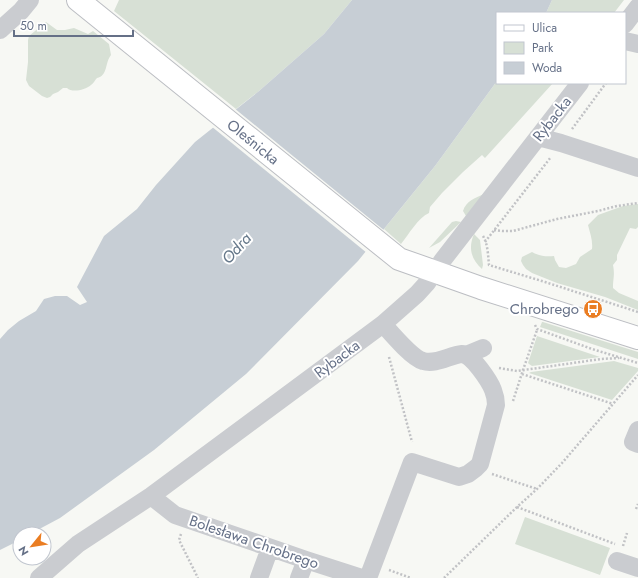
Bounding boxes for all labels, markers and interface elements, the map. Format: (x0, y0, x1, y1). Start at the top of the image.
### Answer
scale bar (14, 12, 133, 38)
legend (496, 12, 626, 84)
text: 50 m (20, 17, 47, 35)
text: Ulica (532, 19, 557, 37)
text: Park (532, 39, 554, 57)
text: Woda (532, 59, 562, 77)
street label: Rybacka (527, 92, 577, 146)
street label: Oleśnicka (222, 114, 284, 170)
water label: Odra (216, 227, 257, 269)
place label: Chrobrego (510, 298, 579, 320)
bus stop icon: Chrobrego (582, 298, 604, 320)
street label: Rybacka (310, 335, 364, 383)
street label: Bolesława Chrobrego (186, 510, 322, 574)
north arrow (12, 526, 52, 566)
text: N (14, 543, 32, 559)

